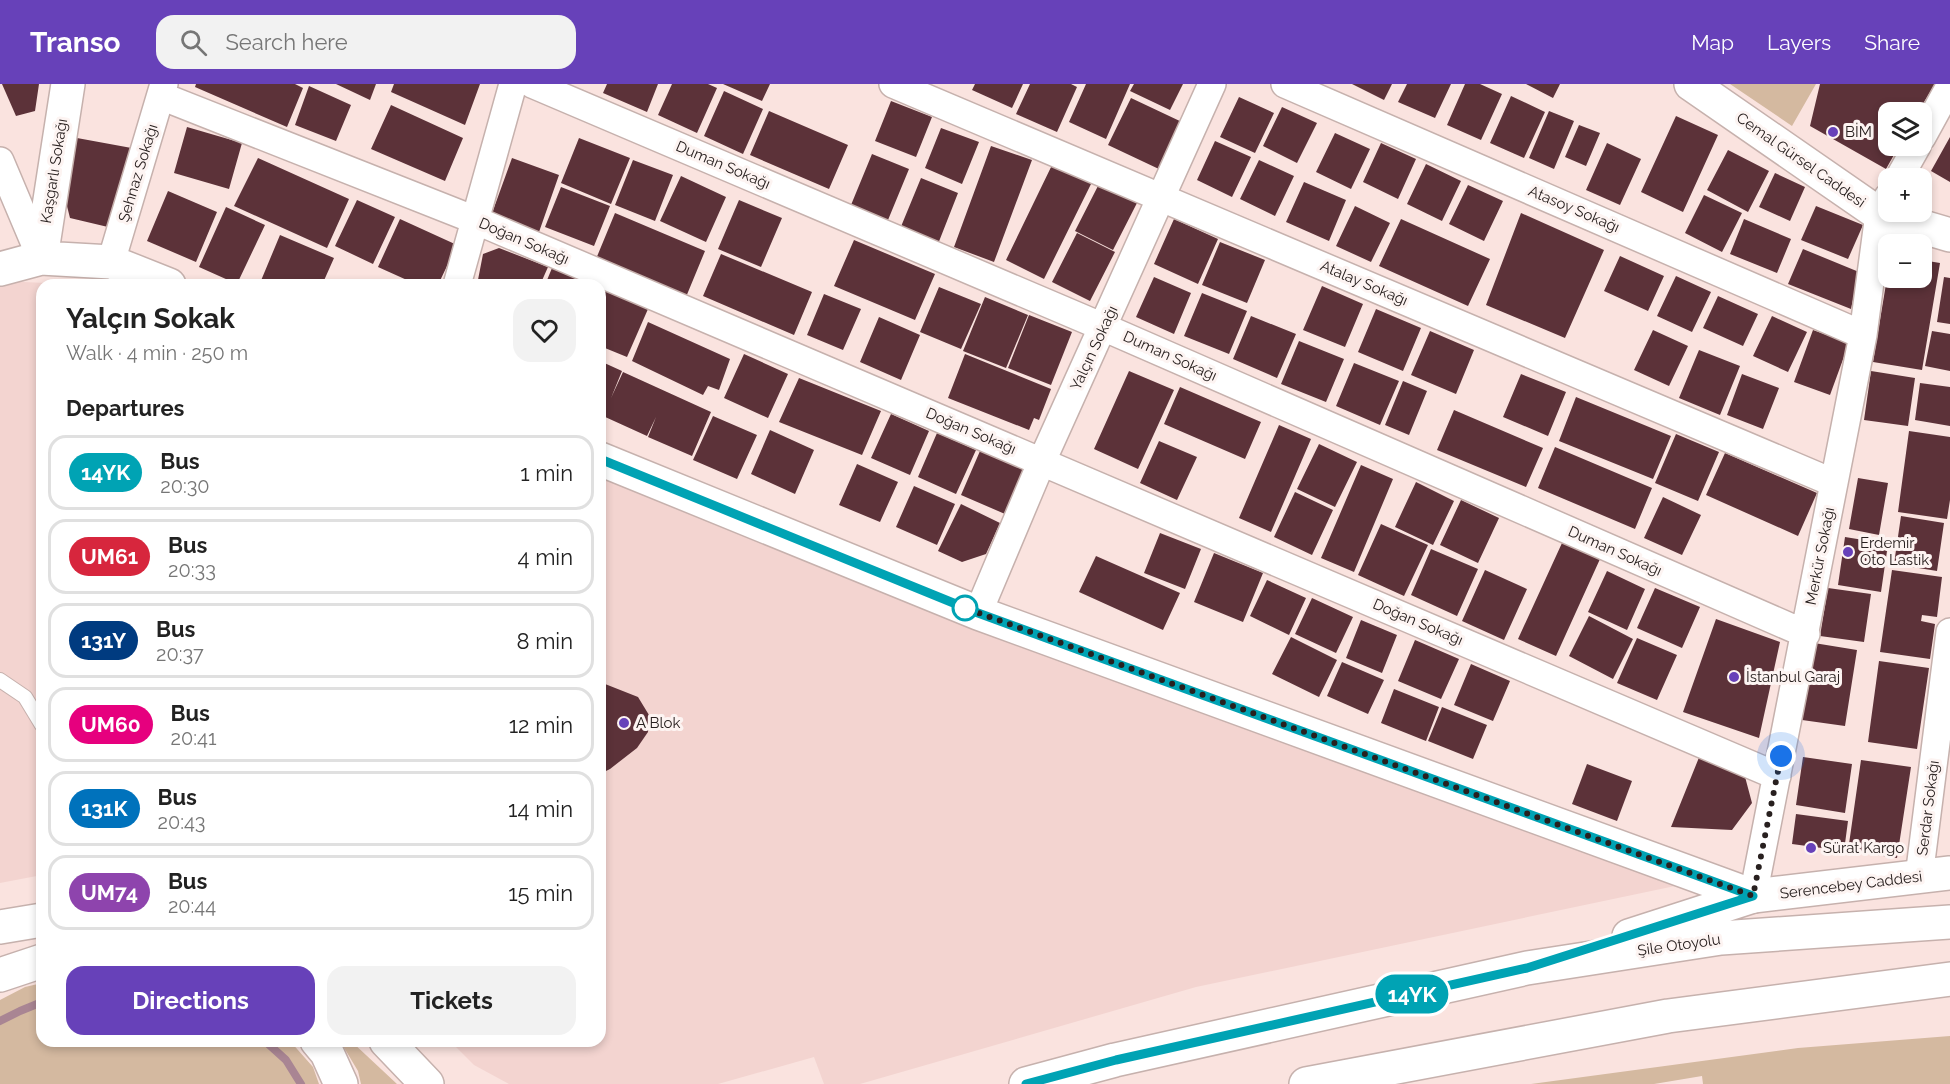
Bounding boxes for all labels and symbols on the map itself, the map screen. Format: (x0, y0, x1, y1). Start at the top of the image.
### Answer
street label: Cemal Gürsel Caddesi (1733, 109, 1869, 211)
street label: Kaşgarlı Sokağı (37, 117, 71, 225)
street label: Şehnaz Sokağı (115, 122, 161, 224)
place label: BİM (1845, 122, 1872, 141)
marker: BİM (1826, 125, 1840, 139)
street label: Duman Sokağı (673, 137, 773, 193)
street label: Atasoy Sokağı (1526, 182, 1622, 236)
street label: Doğan Sokağı (476, 214, 572, 268)
street label: Atalay Sokağı (1318, 256, 1410, 310)
street label: Yalçın Sokağı (1067, 303, 1121, 393)
street label: Duman Sokağı (1120, 327, 1220, 385)
street label: Doğan Sokağı (923, 404, 1019, 458)
street label: Merkür Sokağı (1802, 506, 1838, 606)
street label: Duman Sokağı (1565, 522, 1665, 580)
place label: Erdemir Oto Lastik (1860, 534, 1929, 569)
marker: Erdemir Oto Lastik (1841, 545, 1855, 559)
unlabelled marker (952, 595, 978, 621)
street label: Doğan Sokağı (1370, 595, 1466, 649)
place label: İstanbul Garaj (1746, 667, 1840, 686)
marker: İstanbul Garaj (1727, 670, 1741, 684)
place label: A Blok (636, 714, 680, 732)
marker: A Blok (617, 716, 631, 730)
your location (1766, 741, 1796, 771)
street label: Serdar Sokağı (1913, 759, 1943, 857)
place label: Sürat Kargo (1823, 839, 1904, 857)
marker: Sürat Kargo (1804, 841, 1818, 855)
street label: Serencebey Caddesi (1779, 867, 1923, 903)
street label: Şile Otoyolu (1636, 930, 1722, 960)
line badge: 14YK (1370, 974, 1454, 1014)

